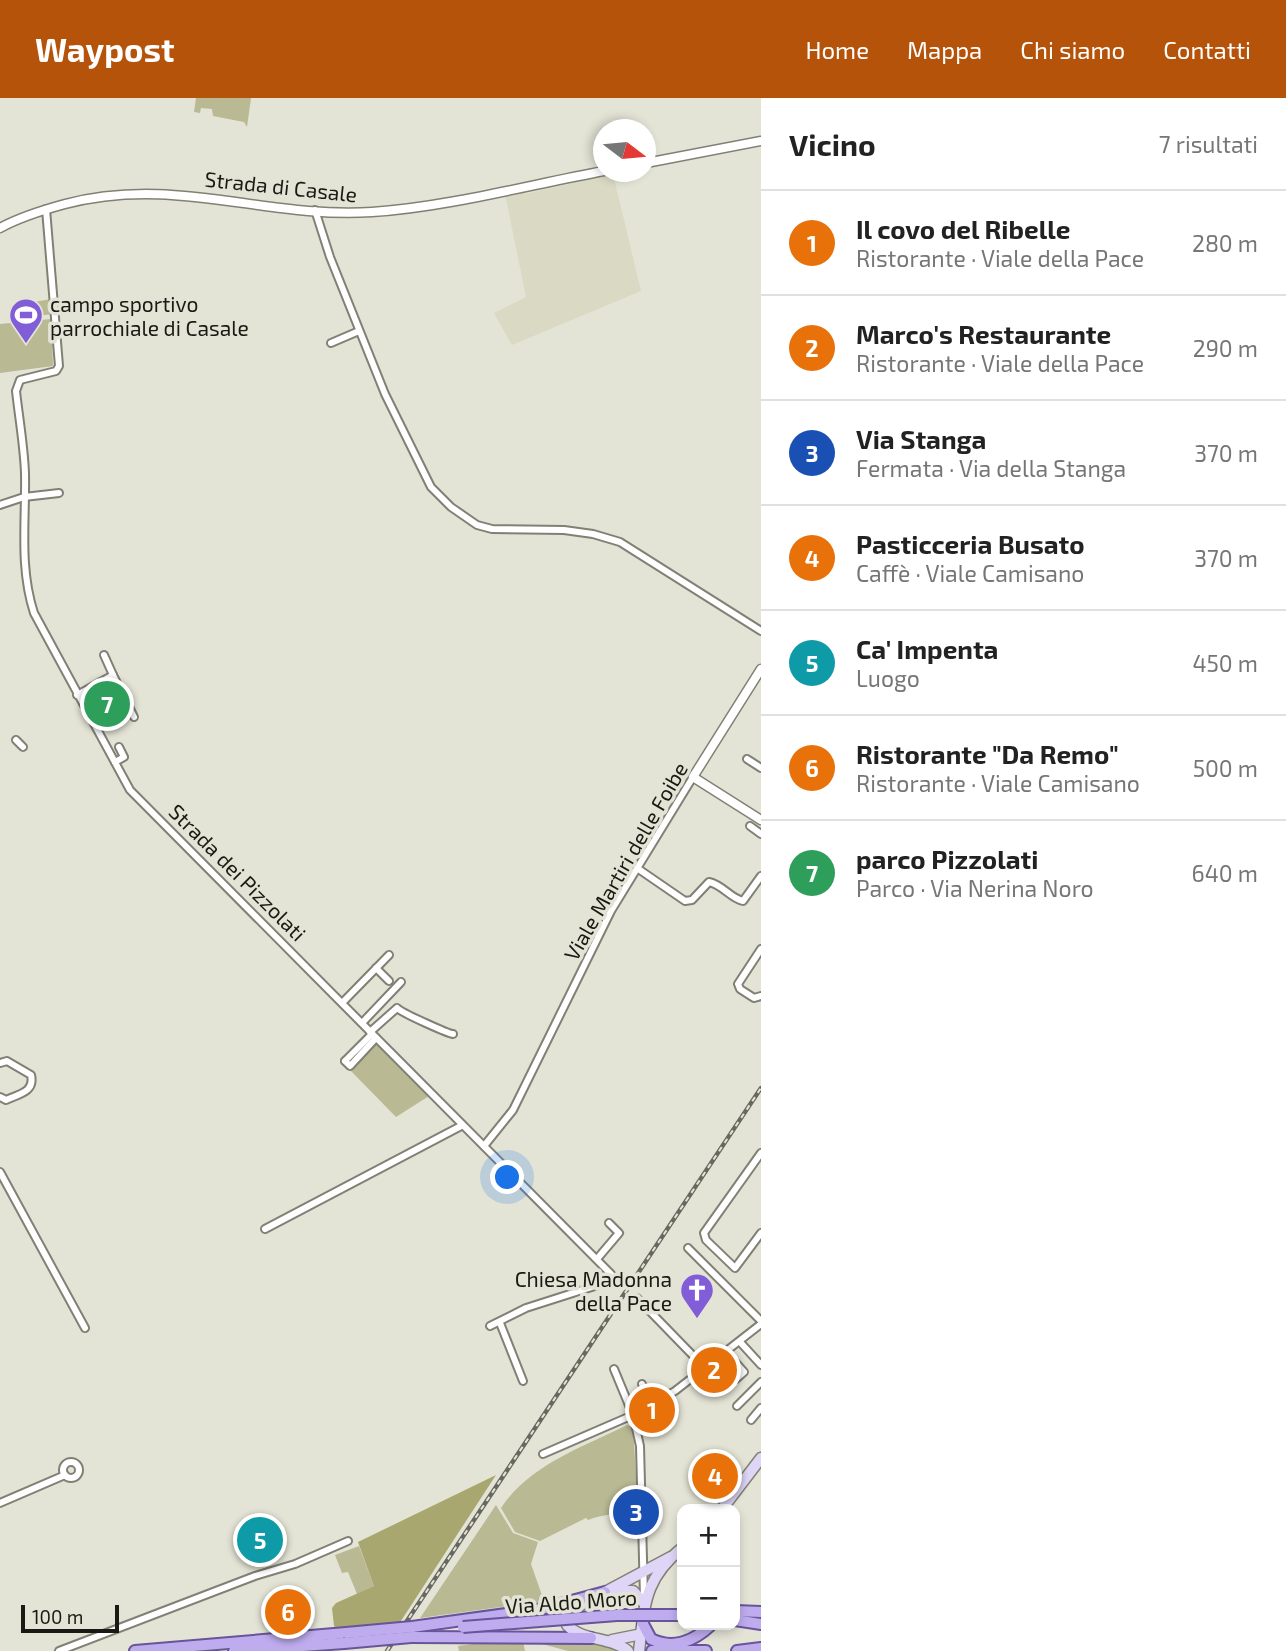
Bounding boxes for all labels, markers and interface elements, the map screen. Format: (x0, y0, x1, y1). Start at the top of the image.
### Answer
text: Waypost (35, 29, 174, 69)
text: Home (805, 35, 869, 64)
text: Mappa (907, 35, 982, 64)
text: Chi siamo (1020, 35, 1125, 64)
text: Contatti (1163, 35, 1251, 64)
north arrow (593, 119, 656, 182)
text: Vicino (789, 126, 876, 162)
text: 7 risultati (1159, 130, 1258, 158)
street label: Strada di Casale (204, 166, 358, 206)
text: Il covo del Ribelle (856, 213, 1070, 244)
text: 1 (807, 229, 817, 257)
text: 280 m (1192, 229, 1258, 257)
text: Ristorante · Viale della Pace (856, 244, 1144, 272)
place label: campo sportivo parrochiale di Casale (50, 291, 249, 340)
sports icon: campo sportivo parrochiale di Casale (7, 296, 45, 345)
text: Marco's Restaurante (856, 318, 1111, 349)
text: 2 (805, 334, 819, 362)
text: 290 m (1193, 334, 1258, 362)
text: Ristorante · Viale della Pace (856, 349, 1144, 377)
text: Via Stanga (856, 423, 986, 454)
text: 3 (805, 439, 819, 467)
text: 370 m (1194, 439, 1258, 467)
text: Fermata · Via della Stanga (856, 454, 1126, 482)
text: Pasticceria Busato (856, 528, 1085, 559)
text: 4 (805, 544, 819, 572)
text: 370 m (1194, 544, 1258, 572)
text: Caffè · Viale Camisano (856, 559, 1084, 587)
text: Ca' Impenta (856, 633, 998, 664)
text: 5 (806, 649, 818, 677)
text: 450 m (1192, 649, 1258, 677)
text: Luogo (856, 664, 920, 692)
pin: 7 (84, 678, 130, 730)
text: Ristorante "Da Remo" (856, 738, 1119, 769)
text: 6 (805, 754, 819, 782)
text: 500 m (1193, 754, 1258, 782)
street label: Viale Martiri delle Foibe (558, 757, 692, 965)
text: Ristorante · Viale Camisano (856, 769, 1140, 797)
street label: Strada dei Pizzolati (164, 798, 312, 946)
text: parco Pizzolati (856, 843, 1038, 874)
text: 7 (806, 859, 818, 887)
text: 640 m (1192, 859, 1258, 887)
text: Parco · Via Nerina Noro (856, 874, 1094, 902)
your location (490, 1160, 524, 1194)
place label: Chiesa Madonna della Pace (515, 1266, 672, 1315)
church icon: Chiesa Madonna della Pace (678, 1271, 716, 1320)
pin: 2 (691, 1344, 737, 1396)
pin: 1 (629, 1384, 675, 1436)
pin: 4 (692, 1450, 738, 1502)
pin: 3 (613, 1486, 659, 1538)
map controls (677, 1504, 740, 1630)
button: + (677, 1504, 740, 1567)
pin: 5 (237, 1514, 283, 1566)
button: − (677, 1567, 740, 1630)
street label: Via Aldo Moro (504, 1584, 638, 1618)
pin: 6 (265, 1586, 311, 1638)
scale bar (21, 1602, 119, 1634)
text: 100 m (32, 1605, 83, 1628)

